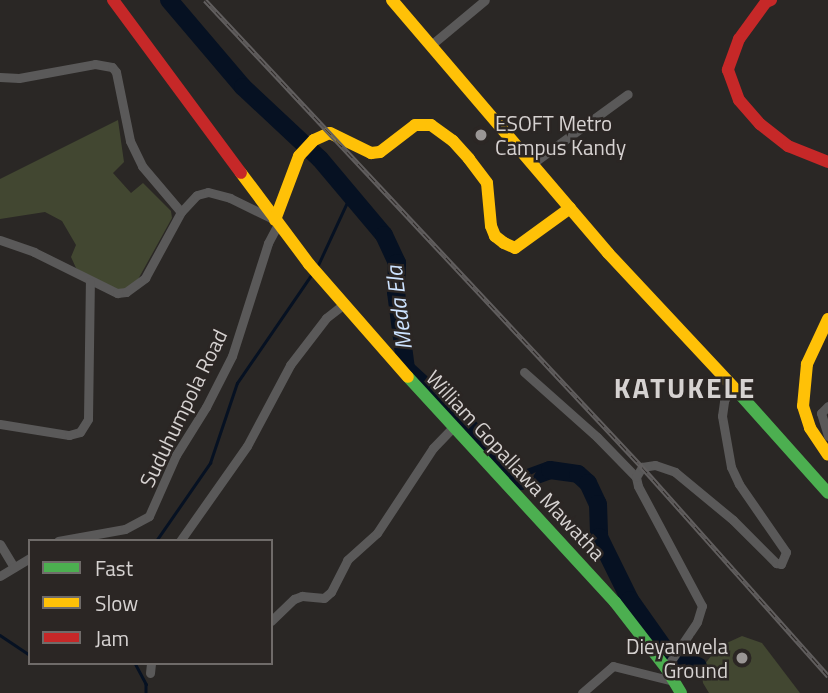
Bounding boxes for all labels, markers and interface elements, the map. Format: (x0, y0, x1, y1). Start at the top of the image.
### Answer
place label: ESOFT Metro Campus Kandy (495, 110, 626, 160)
marker: ESOFT Metro Campus Kandy (473, 127, 489, 143)
water label: Meda Ela (380, 264, 418, 352)
street label: Suduhumpola Road (134, 325, 232, 491)
street label: William Gopallawa Mawatha (421, 365, 611, 565)
district label: KATUKELE (615, 371, 755, 405)
legend (28, 539, 273, 665)
text: Fast (95, 552, 133, 584)
text: Slow (95, 587, 138, 619)
text: Jam (95, 622, 129, 654)
place label: Dieyanwela Ground (626, 633, 728, 683)
marker: Dieyanwela Ground (734, 650, 750, 666)

